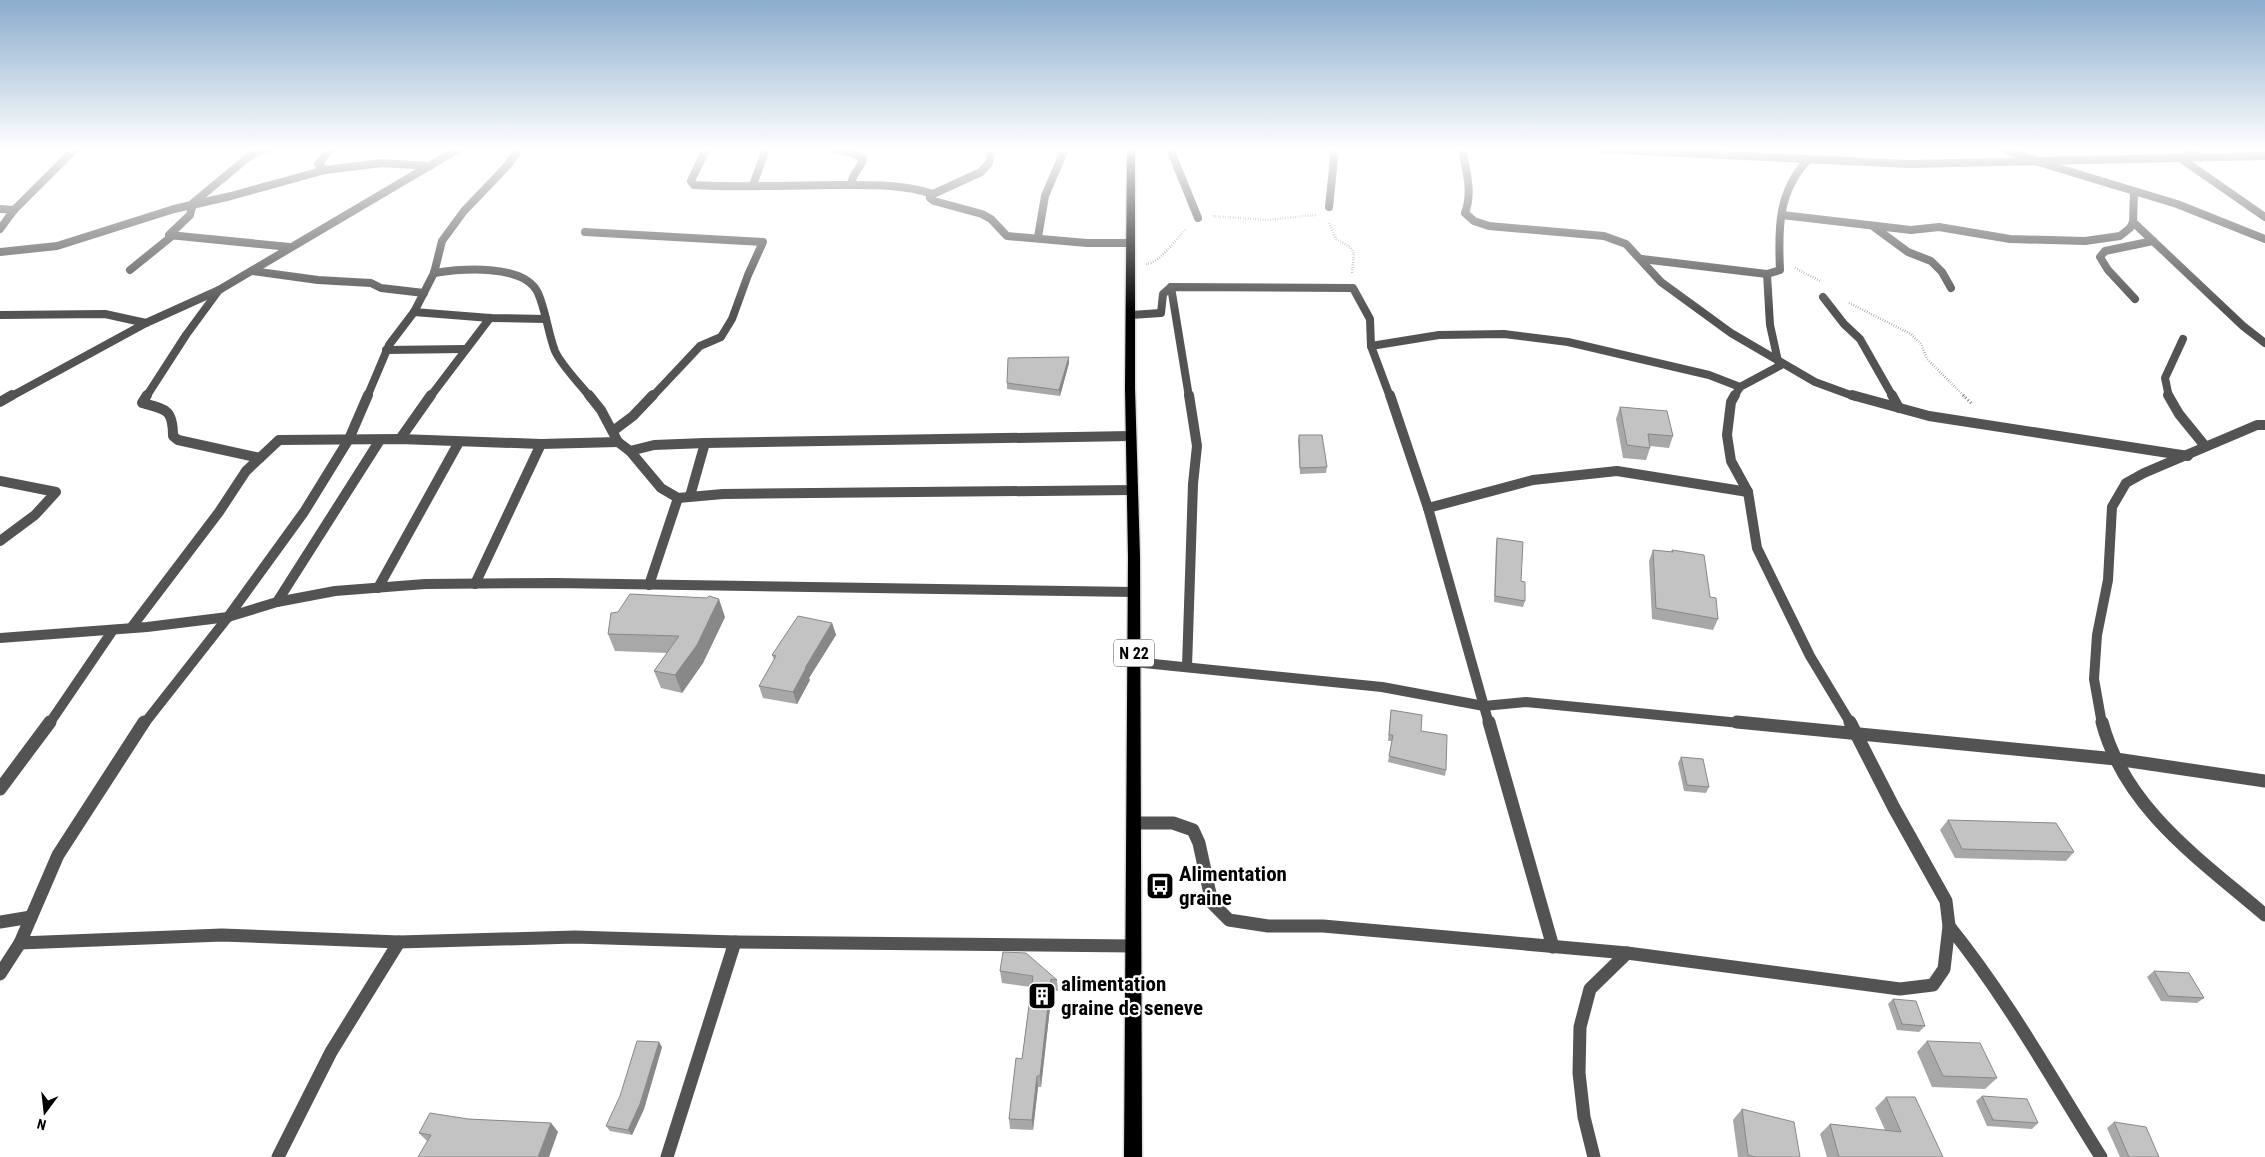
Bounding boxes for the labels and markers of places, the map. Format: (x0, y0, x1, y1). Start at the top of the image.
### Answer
place label: Alimentation graine (1179, 862, 1287, 910)
bus stop icon: Alimentation graine (1145, 871, 1175, 901)
place label: alimentation graine de seneve (1061, 972, 1203, 1020)
building icon: alimentation graine de seneve (1027, 981, 1057, 1011)

